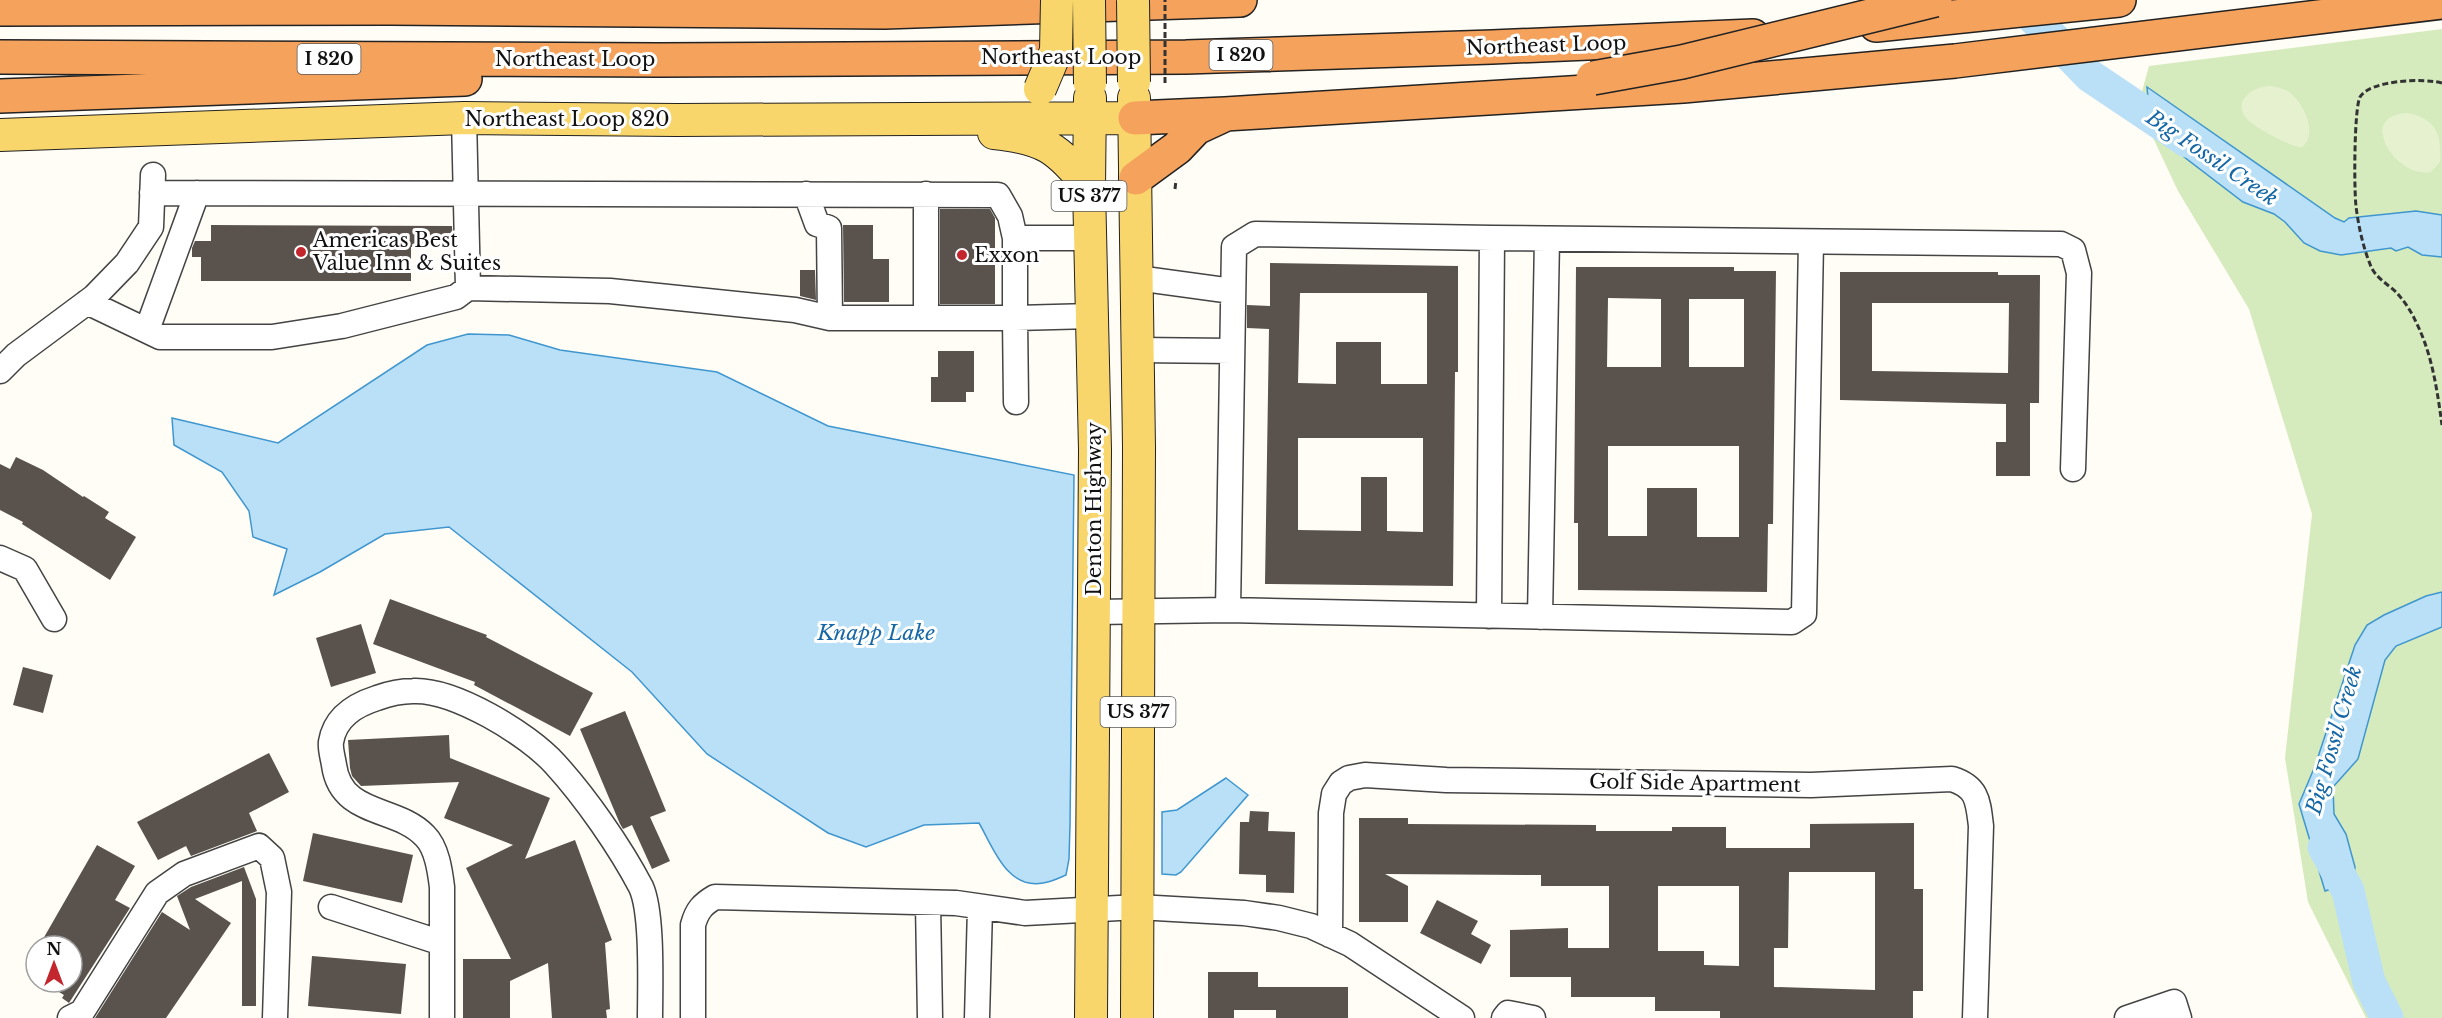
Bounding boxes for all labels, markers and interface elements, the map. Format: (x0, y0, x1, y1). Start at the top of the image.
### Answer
street label: Northeast Loop (1465, 30, 1627, 60)
road number: I 820 (1210, 40, 1272, 70)
road number: I 820 (298, 44, 360, 74)
street label: Northeast Loop (981, 45, 1141, 69)
street label: Northeast Loop (495, 47, 655, 71)
water label: Big Fossil Creek (2140, 104, 2283, 212)
street label: Northeast Loop 820 (464, 107, 670, 131)
road number: US 377 (1052, 181, 1126, 211)
place label: Americas Best Value Inn & Suites (312, 228, 501, 275)
place label: Exxon (974, 243, 1040, 267)
marker: Americas Best Value Inn & Suites (294, 245, 308, 259)
marker: Exxon (955, 248, 969, 262)
street label: Denton Highway (1082, 422, 1106, 596)
water label: Knapp Lake (816, 620, 935, 646)
water label: Big Fossil Creek (2300, 663, 2368, 818)
road number: US 377 (1100, 697, 1176, 727)
street label: Golf Side Apartment (1589, 769, 1802, 797)
north arrow (24, 934, 84, 994)
text: N (46, 939, 62, 959)

